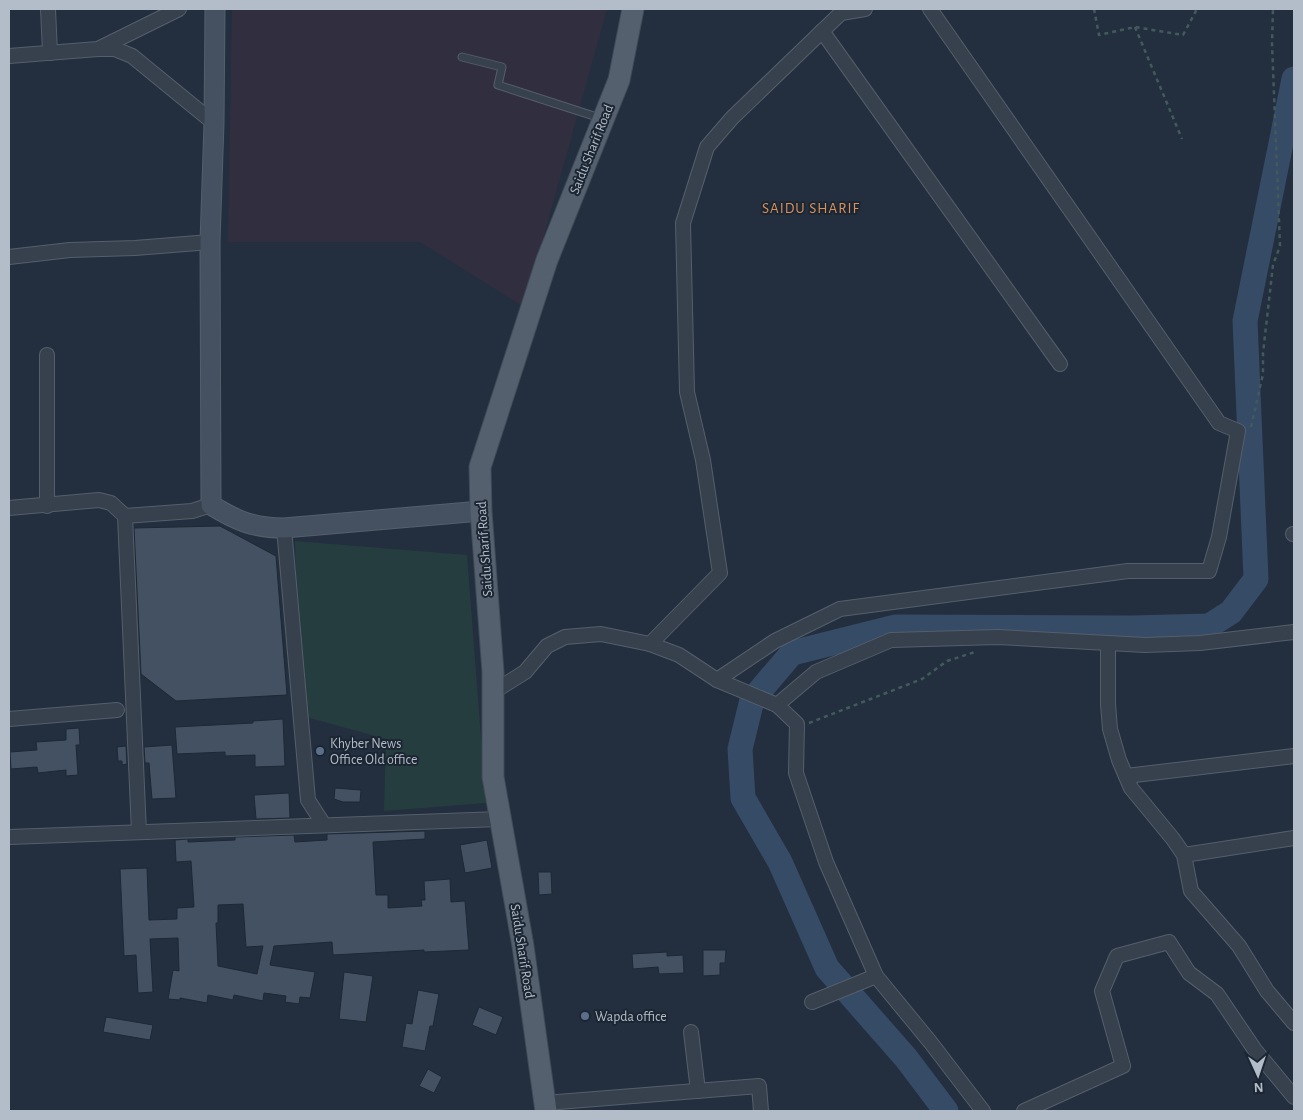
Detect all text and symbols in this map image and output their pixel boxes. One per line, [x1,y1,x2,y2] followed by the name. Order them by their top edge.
[568,103,616,196] street label: Saidu Sharif Road
[762,201,860,216] district label: SAIDU SHARIF
[475,501,495,597] street label: Saidu Sharif Road
[330,737,417,767] place label: Khyber News Office Old office
[314,745,326,757] marker: Khyber News Office Old office
[508,903,536,999] street label: Saidu Sharif Road
[579,1010,591,1022] marker: Wapda office
[595,1010,667,1024] place label: Wapda office
[1233,1050,1283,1100] north arrow
[1253,1080,1264,1094] text: N

